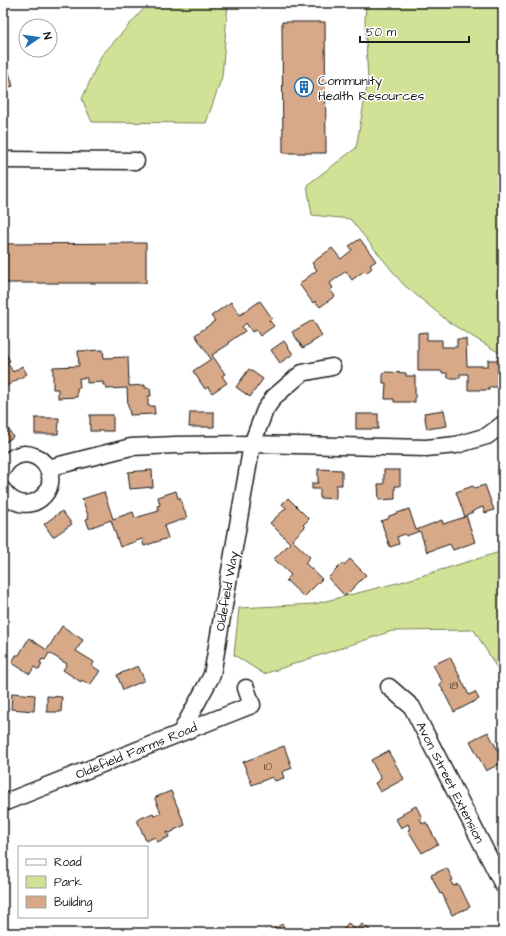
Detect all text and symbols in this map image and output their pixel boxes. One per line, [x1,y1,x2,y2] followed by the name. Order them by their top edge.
[18,18,58,58] north arrow
[360,18,469,44] scale bar
[366,24,397,41] text: 50 m
[39,31,55,41] text: N
[318,72,425,105] place label: Community Health Resources
[293,76,315,98] building icon: Community Health Resources
[211,550,244,633] street label: Oldefield Way
[450,678,458,693] house number: 18
[73,718,200,784] street label: Oldefield Farms Road
[412,719,489,847] street label: Avon Street Extension
[264,759,272,774] house number: 10
[18,846,148,918] legend
[54,854,82,871] text: Road
[54,874,82,891] text: Park
[54,894,92,912] text: Building

